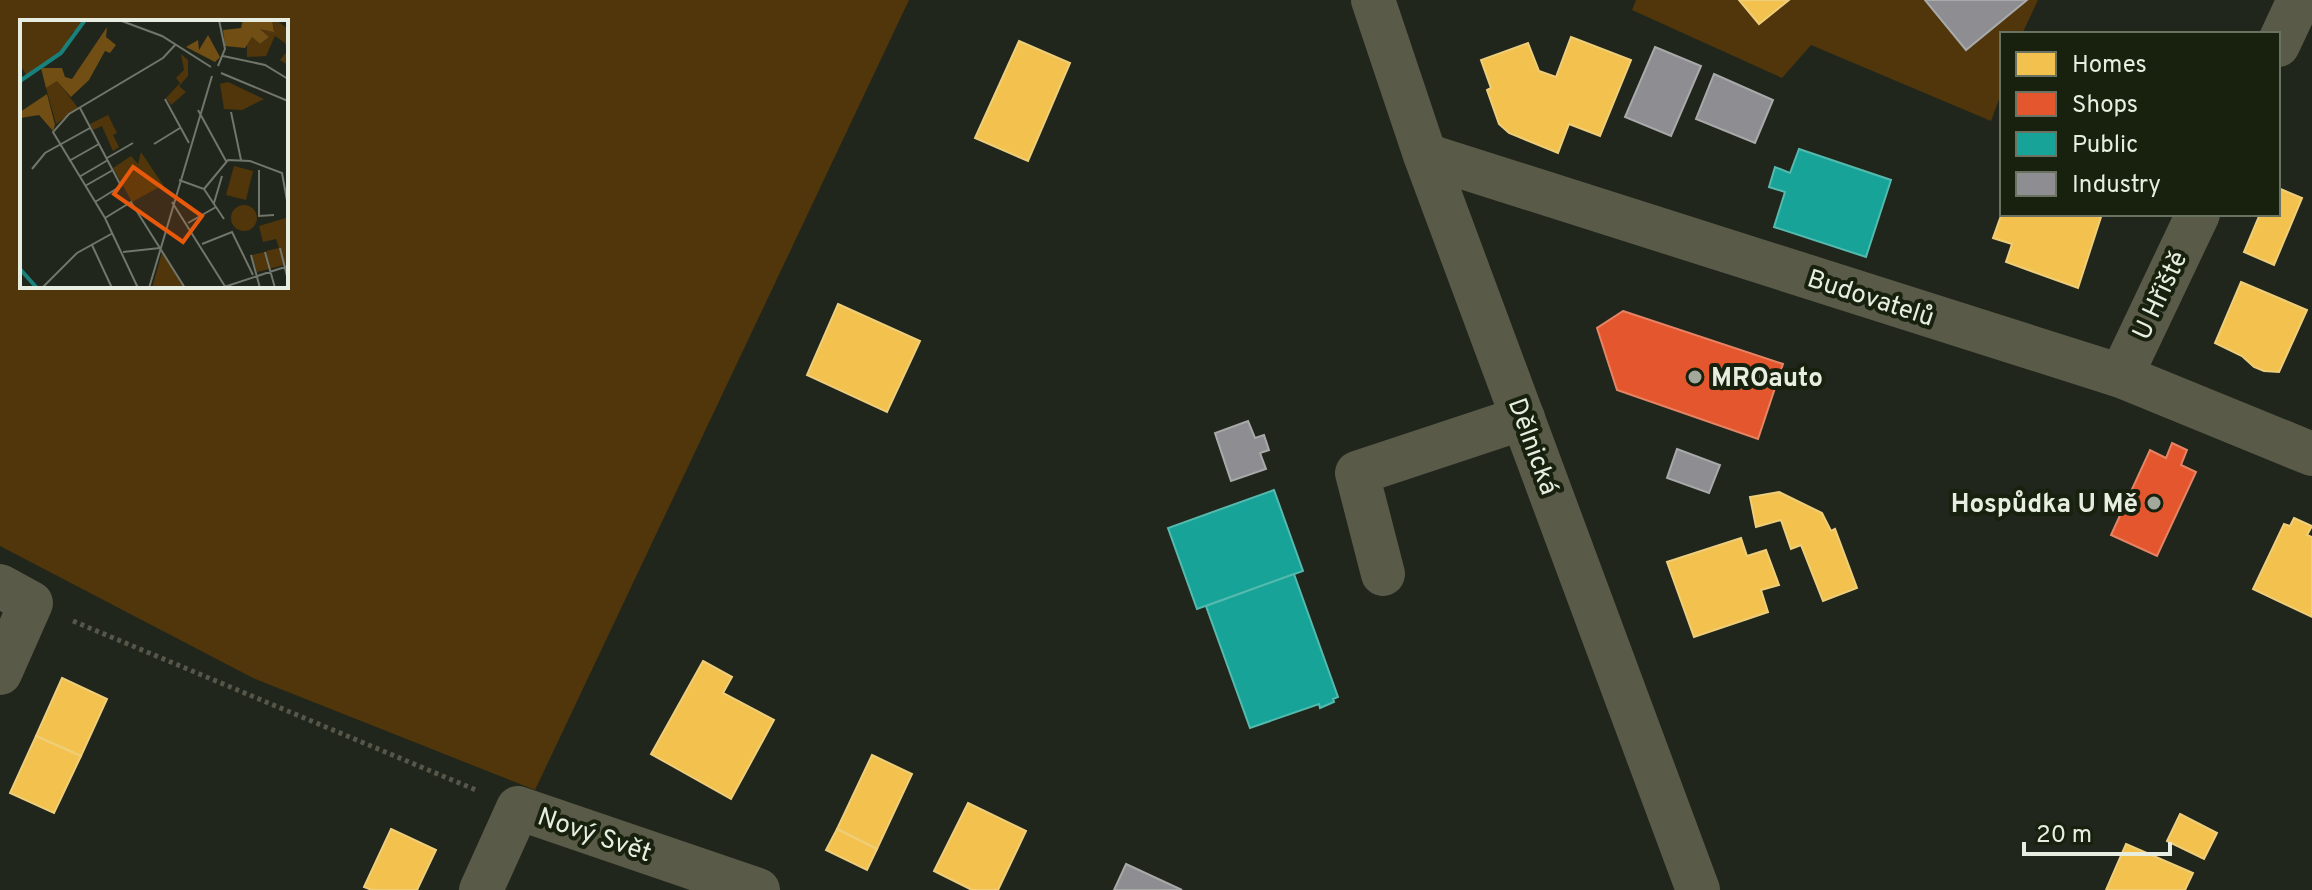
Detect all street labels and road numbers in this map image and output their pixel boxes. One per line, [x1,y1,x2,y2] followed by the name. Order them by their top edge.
[2126,246,2196,346] street label: U Hřiště
[1803,263,1938,335] street label: Budovatelů
[1499,394,1564,500] street label: Dělnická
[533,801,656,871] street label: Nový Svět

